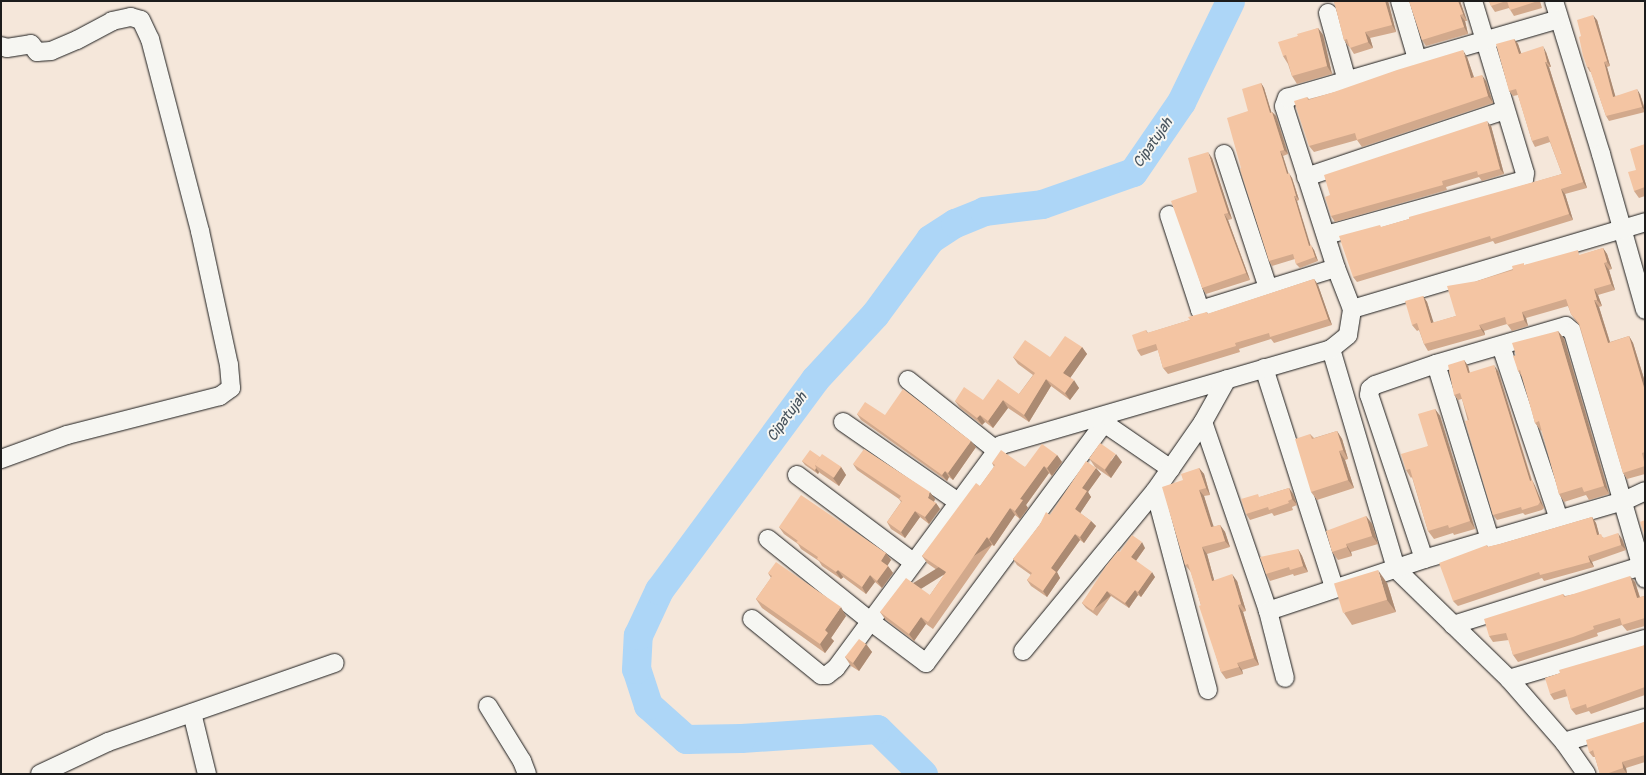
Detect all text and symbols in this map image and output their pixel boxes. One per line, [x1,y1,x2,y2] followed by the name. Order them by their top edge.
[1129,115,1177,171] water label: Cipatujah
[763,389,811,445] water label: Cipatujah

